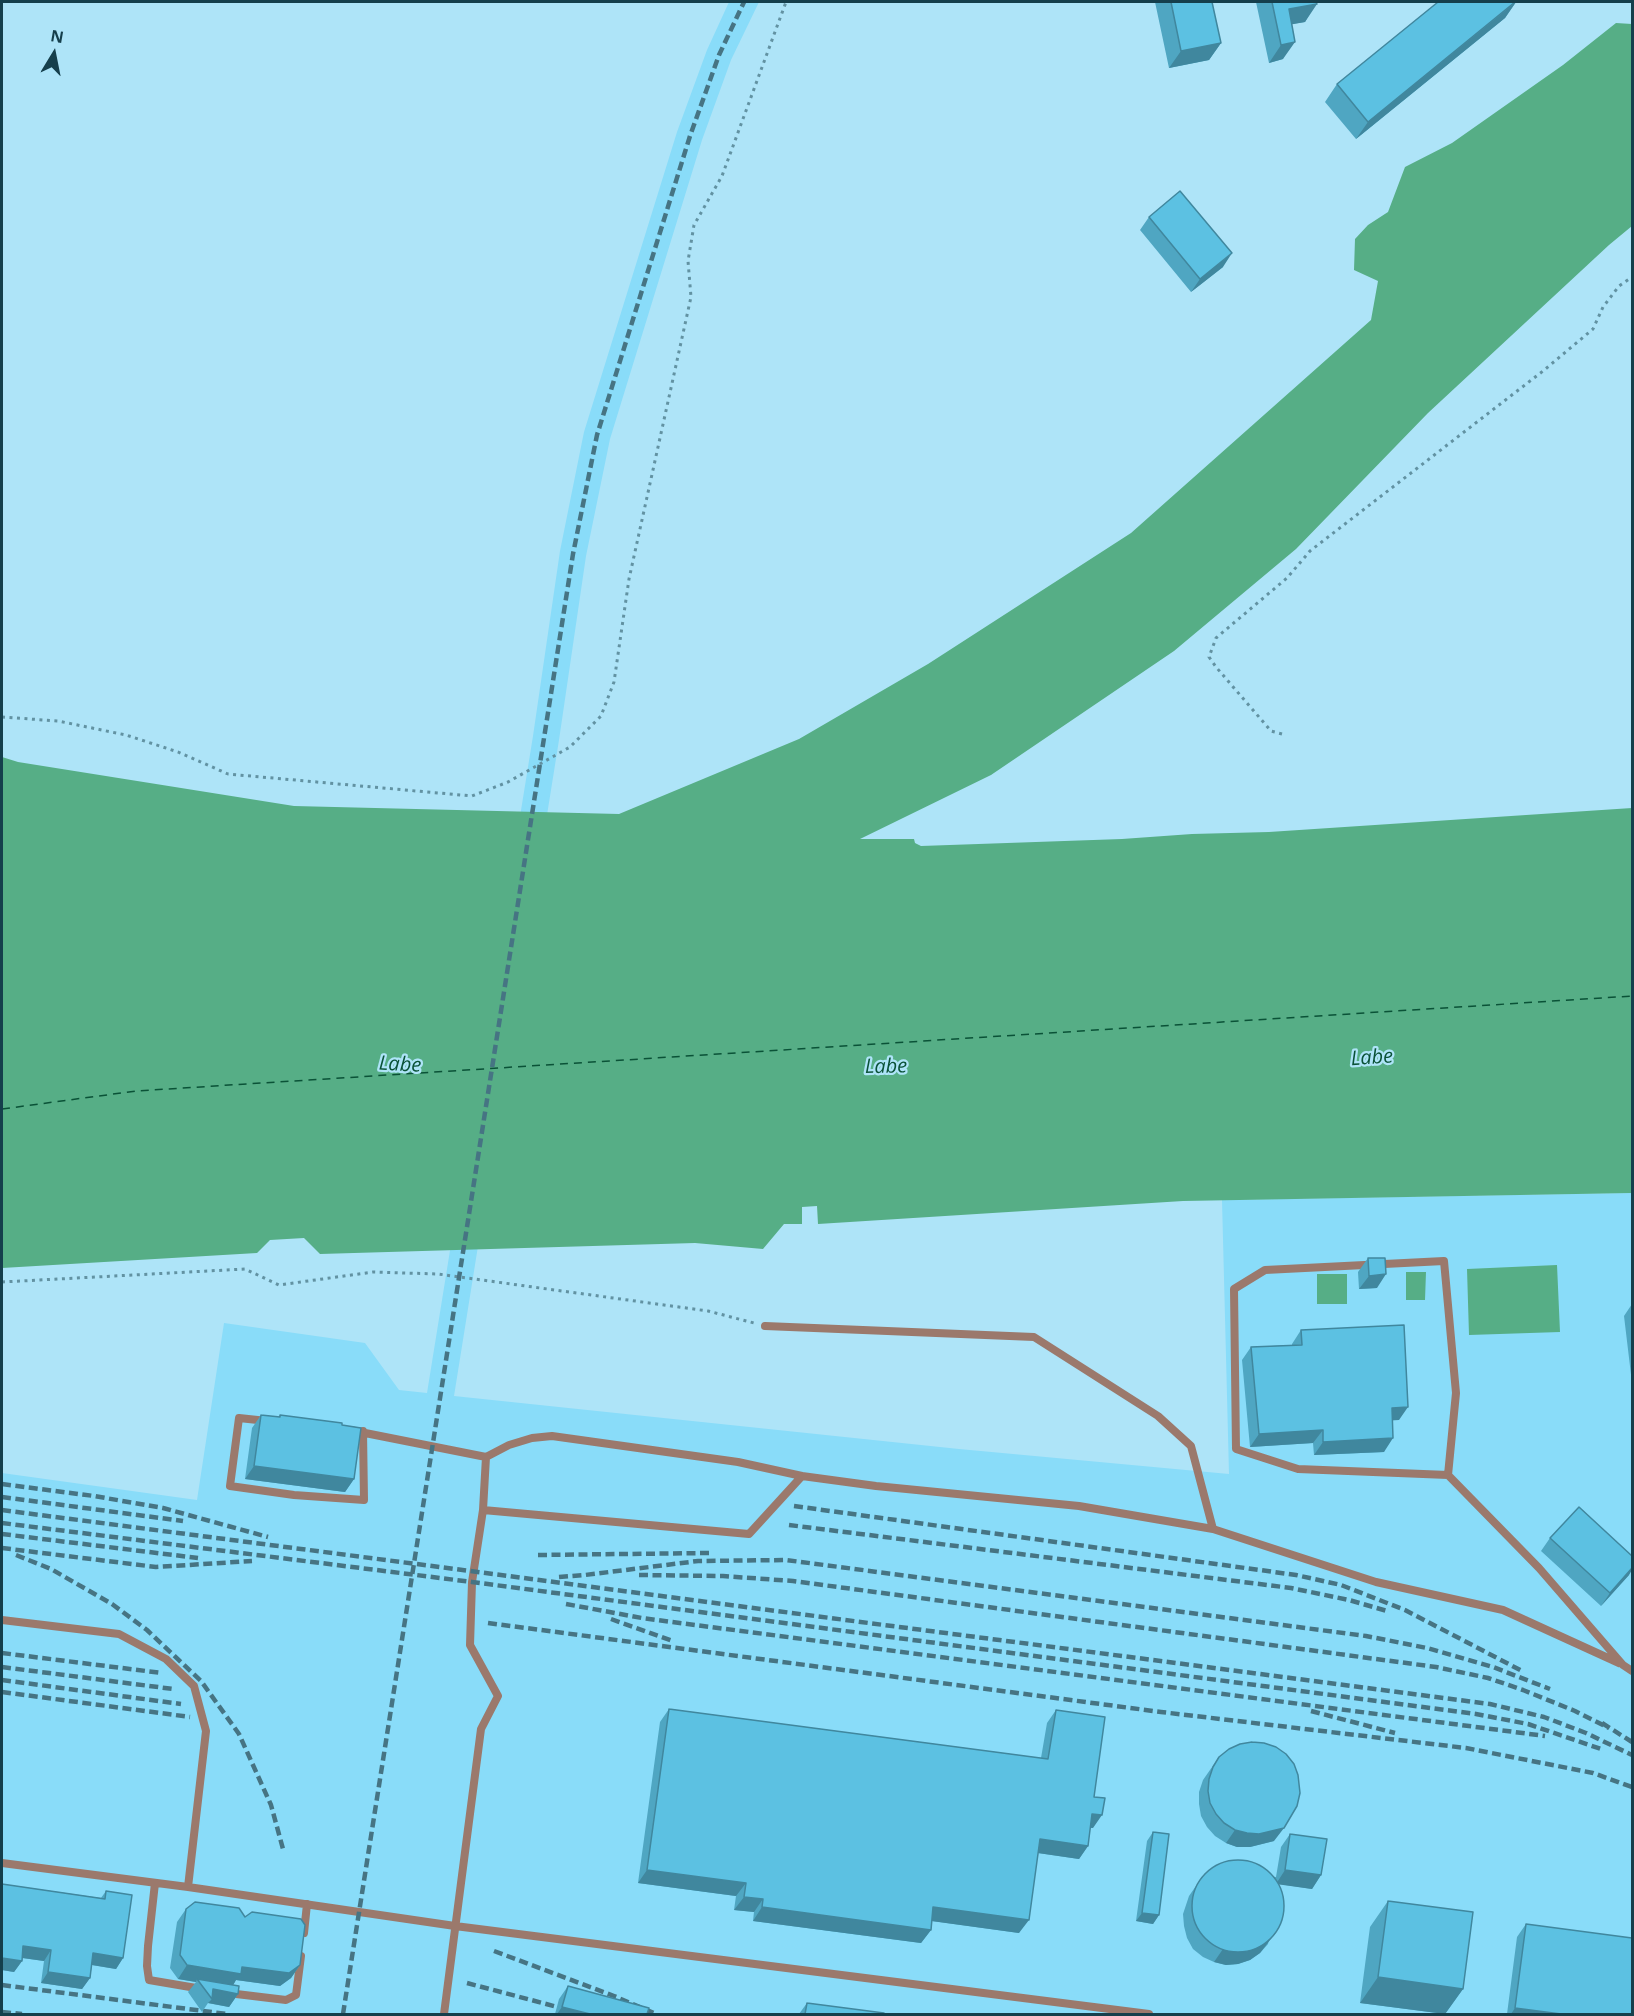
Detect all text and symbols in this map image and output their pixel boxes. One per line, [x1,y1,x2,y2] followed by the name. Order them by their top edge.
[24,24,84,84] north arrow
[49,24,65,48] text: N
[1350,1045,1394,1071] water label: Labe
[378,1052,422,1078] water label: Labe
[865,1055,907,1079] water label: Labe

